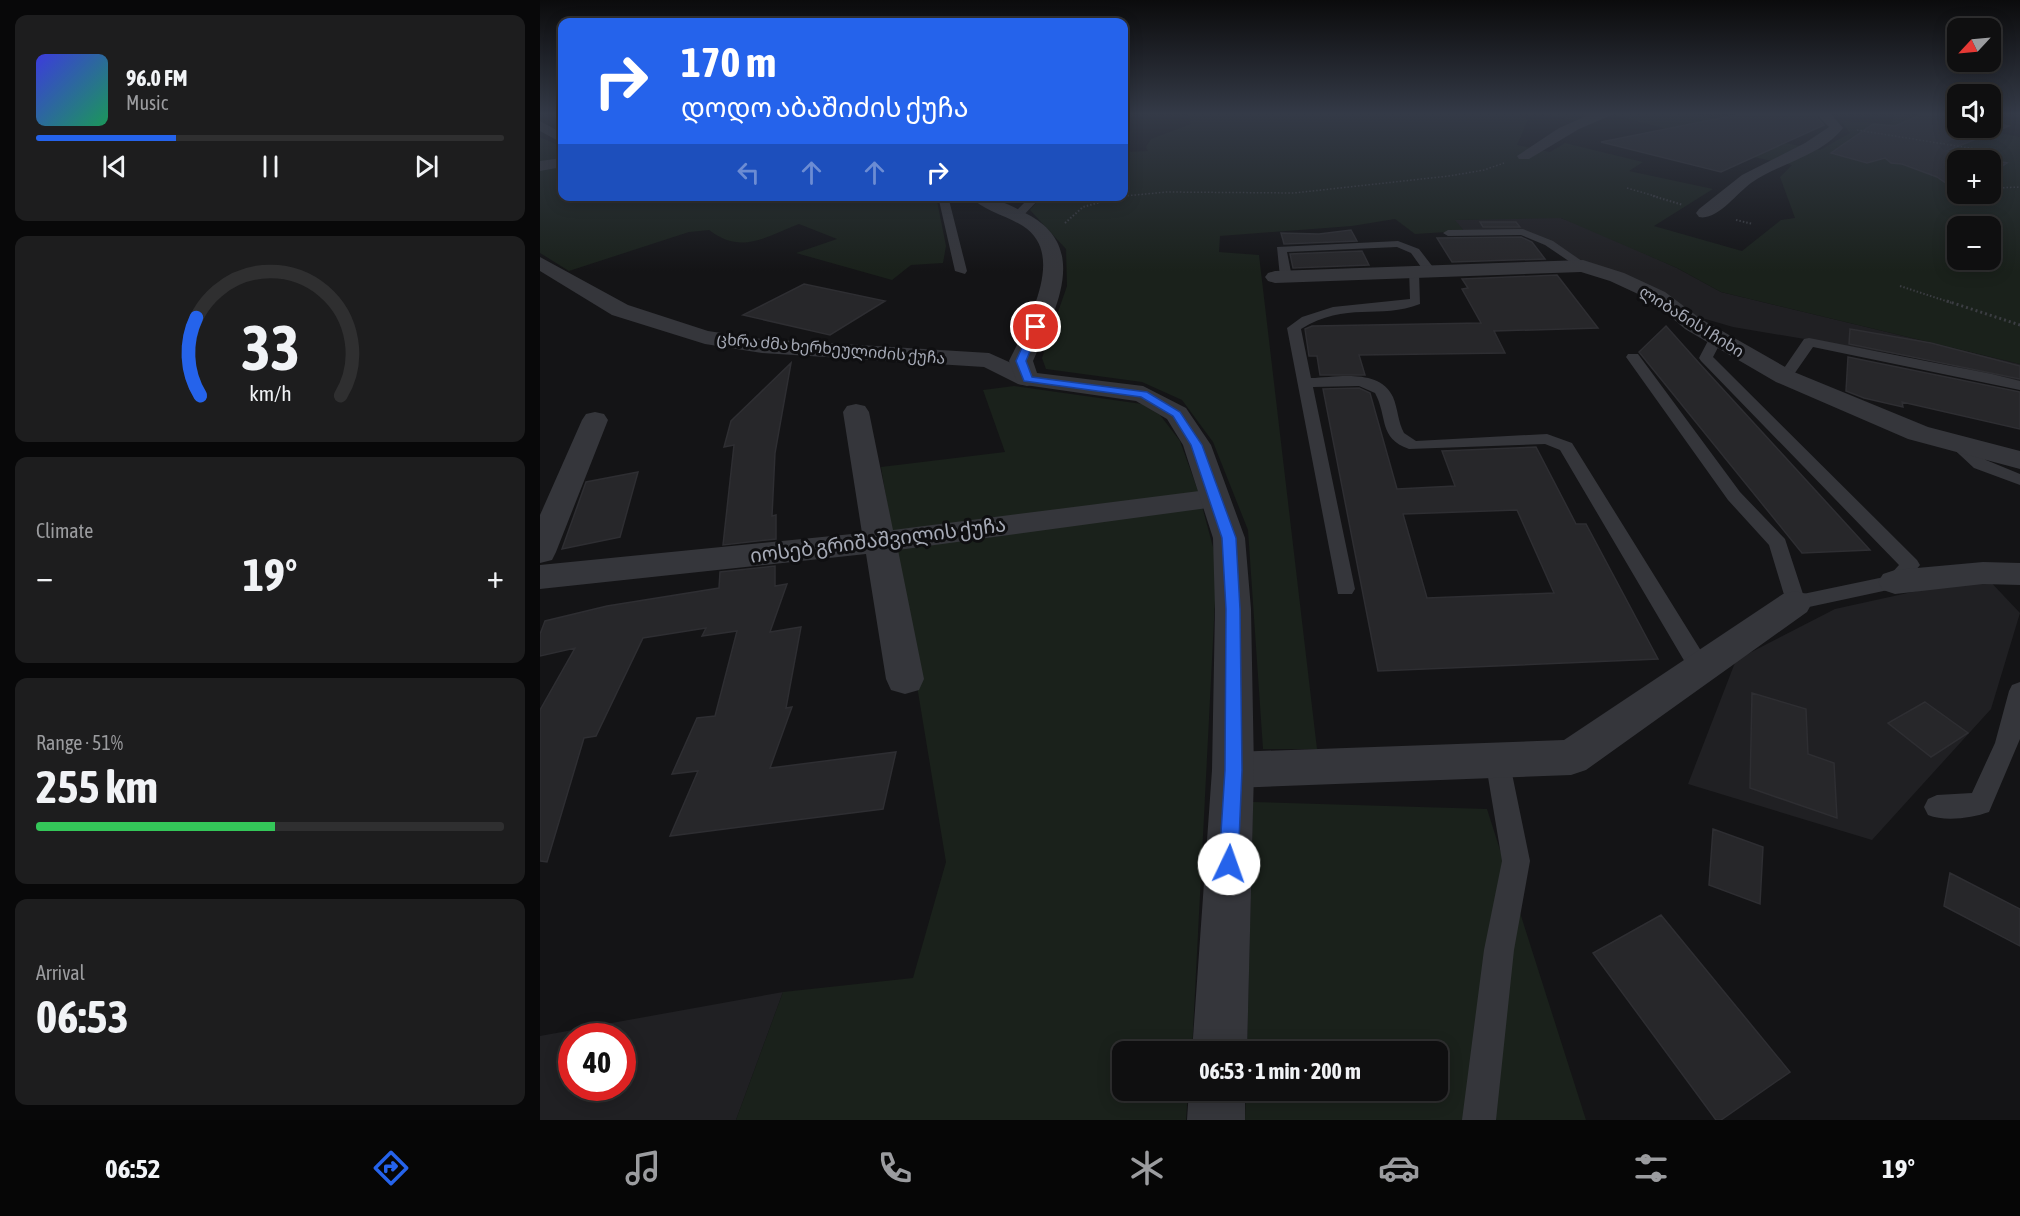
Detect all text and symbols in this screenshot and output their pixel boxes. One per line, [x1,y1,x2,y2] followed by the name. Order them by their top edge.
[1947,18,2001,72] north arrow
[1947,18,2001,270] map controls
[681,38,776,86] text: 170 m
[582,42,660,120] icon: right
[126,65,188,91] text: 96.0 FM
[1947,84,2001,138] button: sound
[126,91,168,114] text: Music
[681,92,968,123] text: დოდო აბაშიძის ქუჩა
[98,150,131,183] icon: previous
[254,150,287,183] icon: pause
[410,150,443,183] icon: next
[1947,150,2001,204] button: +
[732,156,765,189] icon: left
[795,156,828,189] icon: ahead
[858,156,891,189] icon: ahead
[921,156,954,189] icon: right
[1947,216,2001,270] button: −
[1635,282,1748,362] street label: ლიბანის I ჩიხი
[1010,301,1061,352] pin
[1019,310,1052,343] icon: arrive
[241,312,299,383] text: 33
[716,329,946,369] street label: ცხრა ძმა ხერხეულიძის ქუჩა
[249,381,291,406] text: km/h
[749,512,1007,569] street label: იოსებ გრიშაშვილის ქუჩა
[36,519,93,542] text: Climate
[243,549,297,601] text: 19°
[36,557,53,595] text: −
[487,557,504,595] text: +
[36,731,123,754] text: Range · 51%
[36,761,158,813] text: 255 km
[1197,832,1261,896] position arrow
[36,961,85,984] text: Arrival
[36,991,129,1043] text: 06:53
[558,1023,636,1101] speed limit sign: 40
[1199,1058,1361,1084] text: 06:53 · 1 min · 200 m
[370,1147,412,1189] icon: directions
[622,1147,664,1189] icon: music
[874,1147,916,1189] icon: phone
[1126,1147,1168,1189] icon: climate
[1378,1147,1420,1189] icon: car
[1630,1147,1672,1189] icon: filters
[105,1153,161,1184] text: 06:52
[1882,1153,1915,1184] text: 19°

